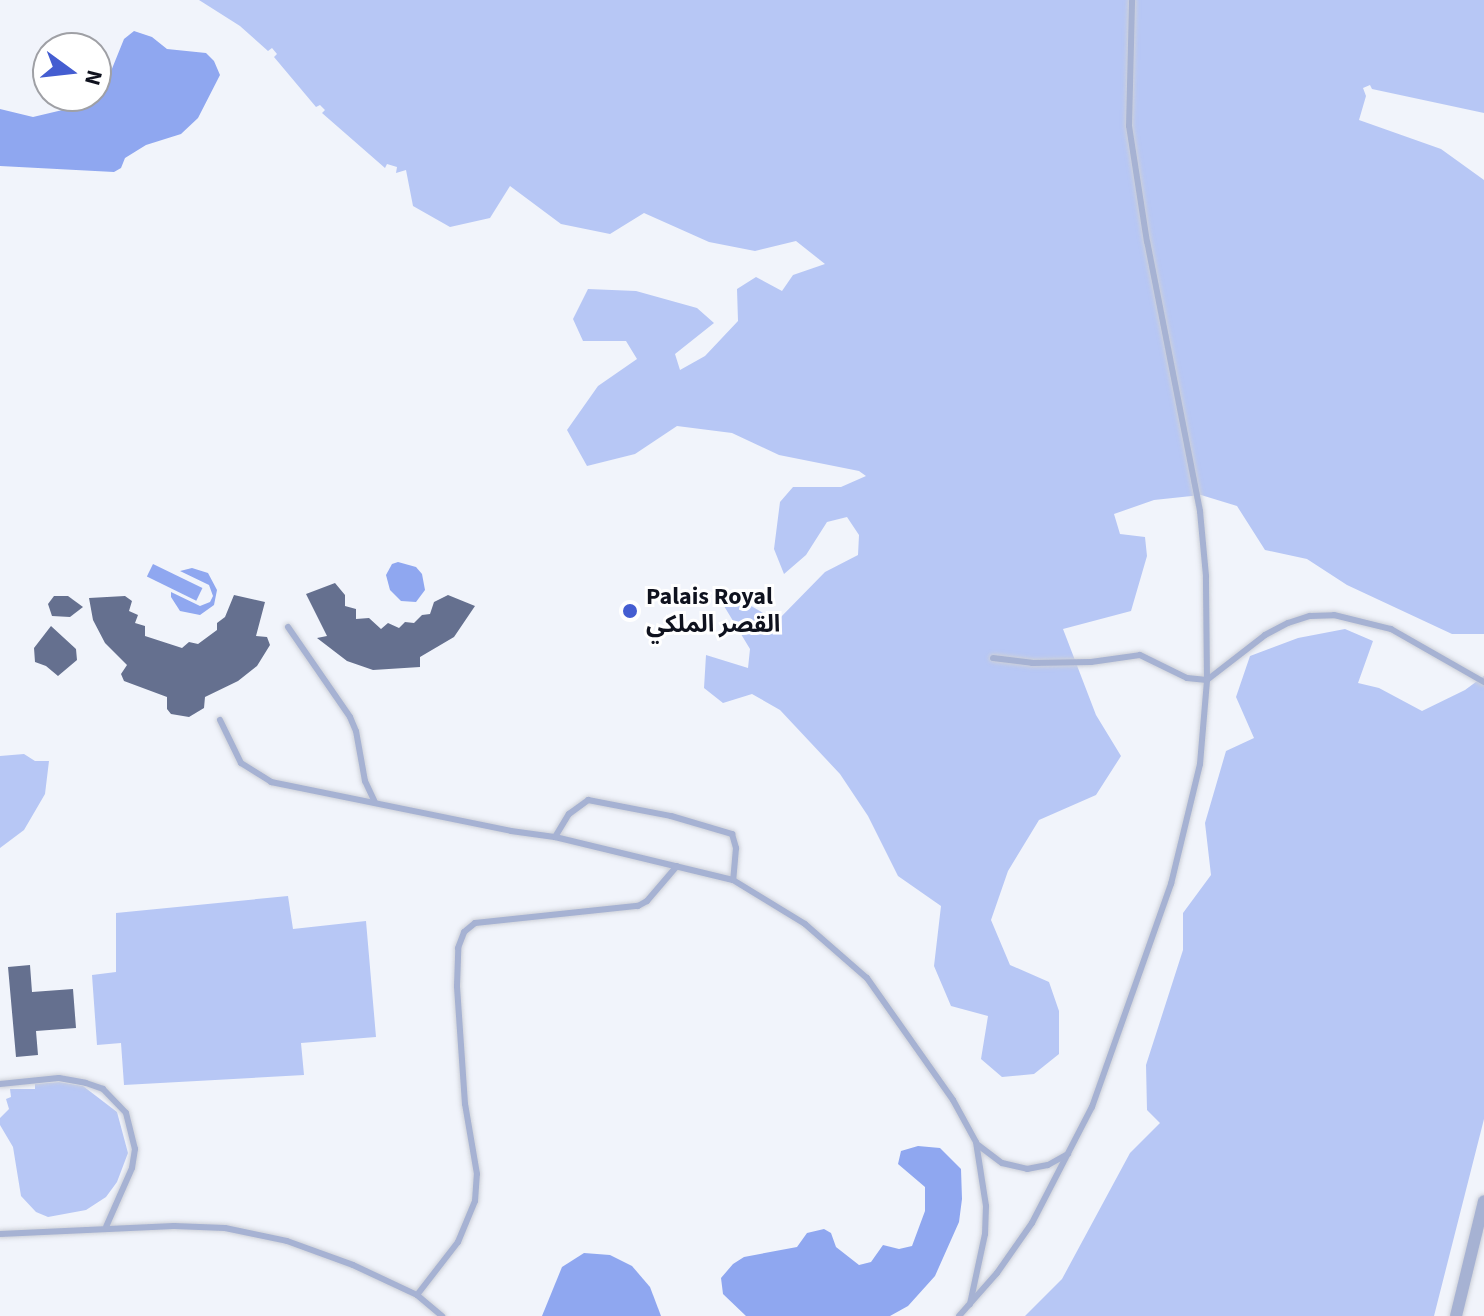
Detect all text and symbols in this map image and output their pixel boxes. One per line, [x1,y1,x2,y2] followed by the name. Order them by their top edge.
[32,32,112,112] north arrow
[76,66,111,89] text: N
[646,583,780,639] place label: Palais Royal القصر الملكي
[621,602,639,620] marker: Palais Royal القصر الملكي

